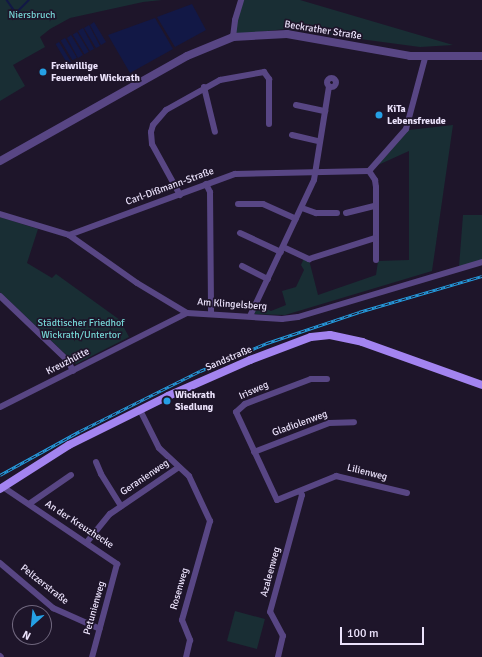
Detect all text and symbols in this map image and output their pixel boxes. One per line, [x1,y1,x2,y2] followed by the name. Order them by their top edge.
[8,10,56,22] park label: Niersbruch
[283,19,363,43] street label: Beckrather Straße
[51,60,140,84] place label: Freiwillige Feuerwehr Wickrath
[38,67,48,77] marker: Freiwillige Feuerwehr Wickrath
[387,103,446,126] place label: KiTa Lebensfreude
[374,110,384,120] marker: KiTa Lebensfreude
[124,165,216,209] street label: Carl-Dißmann-Straße
[197,297,267,313] street label: Am Klingelsberg
[38,317,124,340] park label: Städtischer Friedhof Wickrath/Untertor
[204,344,254,374] street label: Sandstraße
[44,346,92,378] street label: Kreuzhütte
[237,379,271,403] street label: Irisweg
[175,389,215,412] place label: Wickrath Siedlung
[162,396,172,406] marker: Wickrath Siedlung
[271,408,329,440] street label: Gladiolenweg
[118,457,172,499] street label: Geranienweg
[346,462,388,484] street label: Lilienweg
[42,498,116,552] street label: An der Kreuzhecke
[259,546,283,598] street label: Azaleenweg
[18,563,70,607] street label: Peltzerstraße
[168,567,192,611] street label: Rosenweg
[82,580,108,636] street label: Petunienweg
[12,605,52,645] north arrow
[342,619,426,645] scale bar
[347,626,379,641] text: 100 m
[20,628,33,643] text: N

